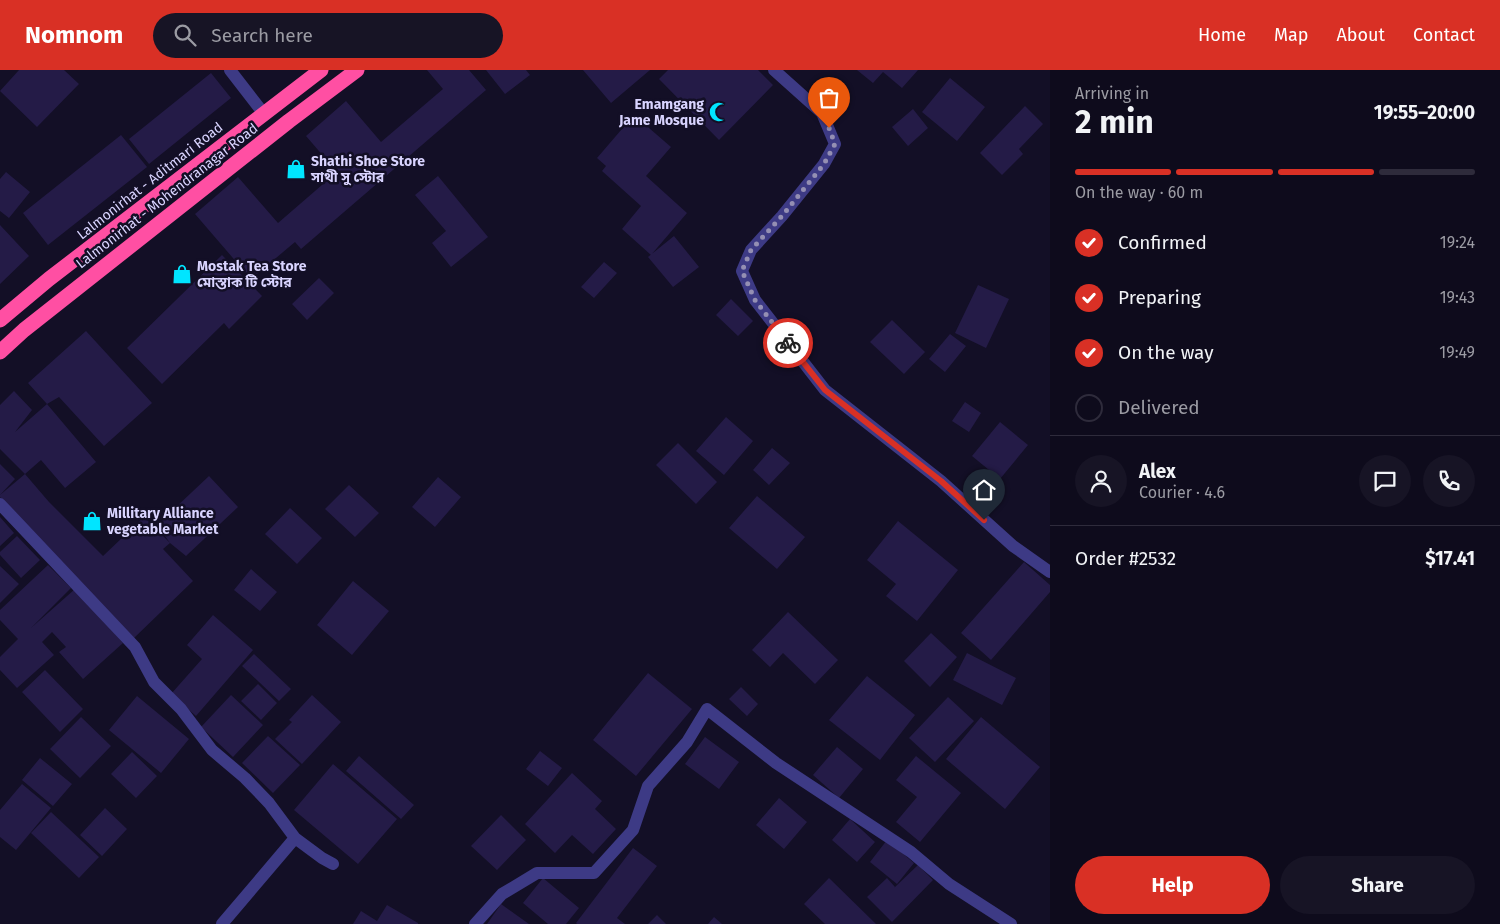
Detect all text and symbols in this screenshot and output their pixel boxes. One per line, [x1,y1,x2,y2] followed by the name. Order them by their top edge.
[153,13,503,58] search box
[25,21,123,49] text: Nomnom
[171,21,199,49] icon: search
[211,24,313,47] text: Search here
[1198,24,1246,46] text: Home
[1274,24,1308,46] text: Map
[1336,24,1385,46] text: About
[1413,24,1475,46] text: Contact
[808,77,850,128] pin
[815,84,843,112] icon: bag
[1075,84,1149,103] text: Arriving in
[618,96,704,129] place label: Emamgang Jame Mosque
[708,101,730,123] mosque icon: Emamgang Jame Mosque
[1374,101,1475,124] text: 19:55–20:00
[1075,103,1154,141] text: 2 min
[74,119,226,243] street label: Lalmonirhat - Aditmari Road
[73,120,261,272] street label: Lalmonirhat - Mohendranagar Road
[310,153,425,186] place label: Shathi Shoe Store সাথী সু স্টোর
[285,158,307,180] shop icon: Shathi Shoe Store সাথী সু স্টোর
[1075,183,1203,202] text: On the way · 60 m
[1075,229,1103,257] icon: check
[1118,231,1207,254] text: Confirmed
[1440,233,1475,252] text: 19:24
[197,258,307,291] place label: Mostak Tea Store মোস্তাক টি স্টোর
[171,263,193,285] shop icon: Mostak Tea Store মোস্তাক টি স্টোর
[1075,284,1103,312] icon: check
[1118,286,1201,309] text: Preparing
[1440,288,1475,307] text: 19:43
[763,318,813,368] courier
[774,329,802,357] icon: bike
[1075,339,1103,367] icon: check
[1118,341,1214,364] text: On the way
[1439,343,1475,362] text: 19:49
[1118,396,1200,419] text: Delivered
[1075,455,1127,507] button: person
[1359,455,1411,507] button: chat
[1423,455,1475,507] button: phone
[1139,460,1176,483] text: Alex
[963,469,1005,520] pin
[970,476,998,504] icon: home
[1139,483,1225,502] text: Courier · 4.6
[106,505,219,538] place label: Millitary Alliance vegetable Market
[81,510,103,532] shop icon: Millitary Alliance vegetable Market
[1075,547,1176,570] text: Order #2532
[1425,547,1475,570] text: $17.41
[1075,856,1270,914] button: Help
[1280,856,1475,914] button: Share

